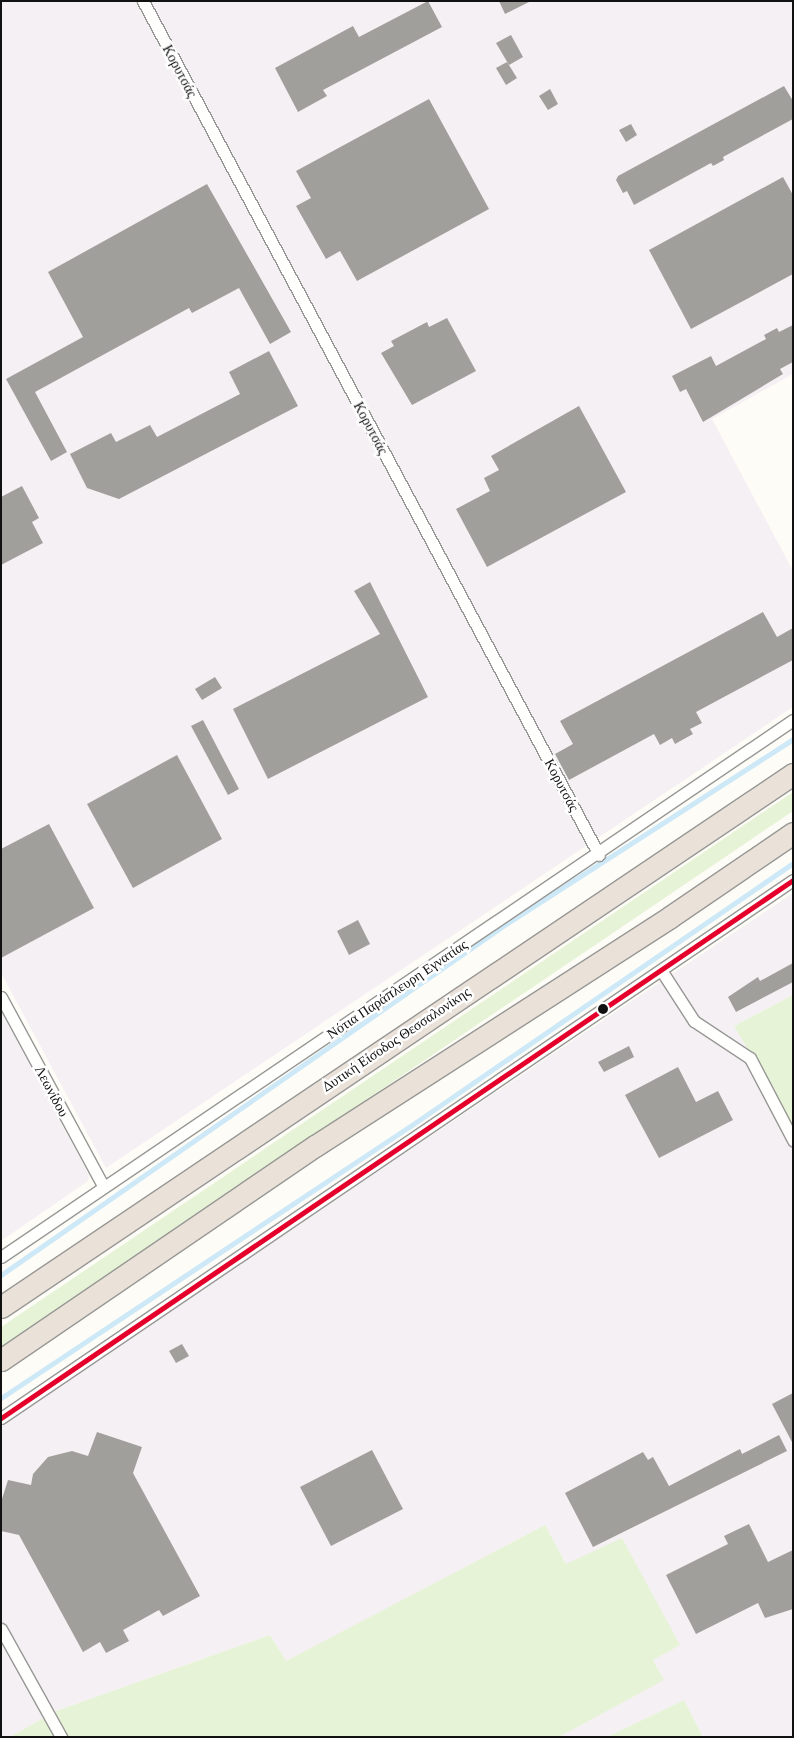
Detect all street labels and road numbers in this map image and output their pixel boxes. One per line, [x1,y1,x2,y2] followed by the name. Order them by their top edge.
[159,42,201,100] street label: Κορυτσάς
[350,399,392,457] street label: Κορυτσάς
[541,756,583,814] street label: Κορυτσάς
[324,936,470,1042] street label: Νότια Παράπλευρη Εγνατίας
[319,983,473,1095] street label: Δυτική Είσοδος Θεσσαλονίκης
[31,1062,73,1120] street label: Λεωνίδου

